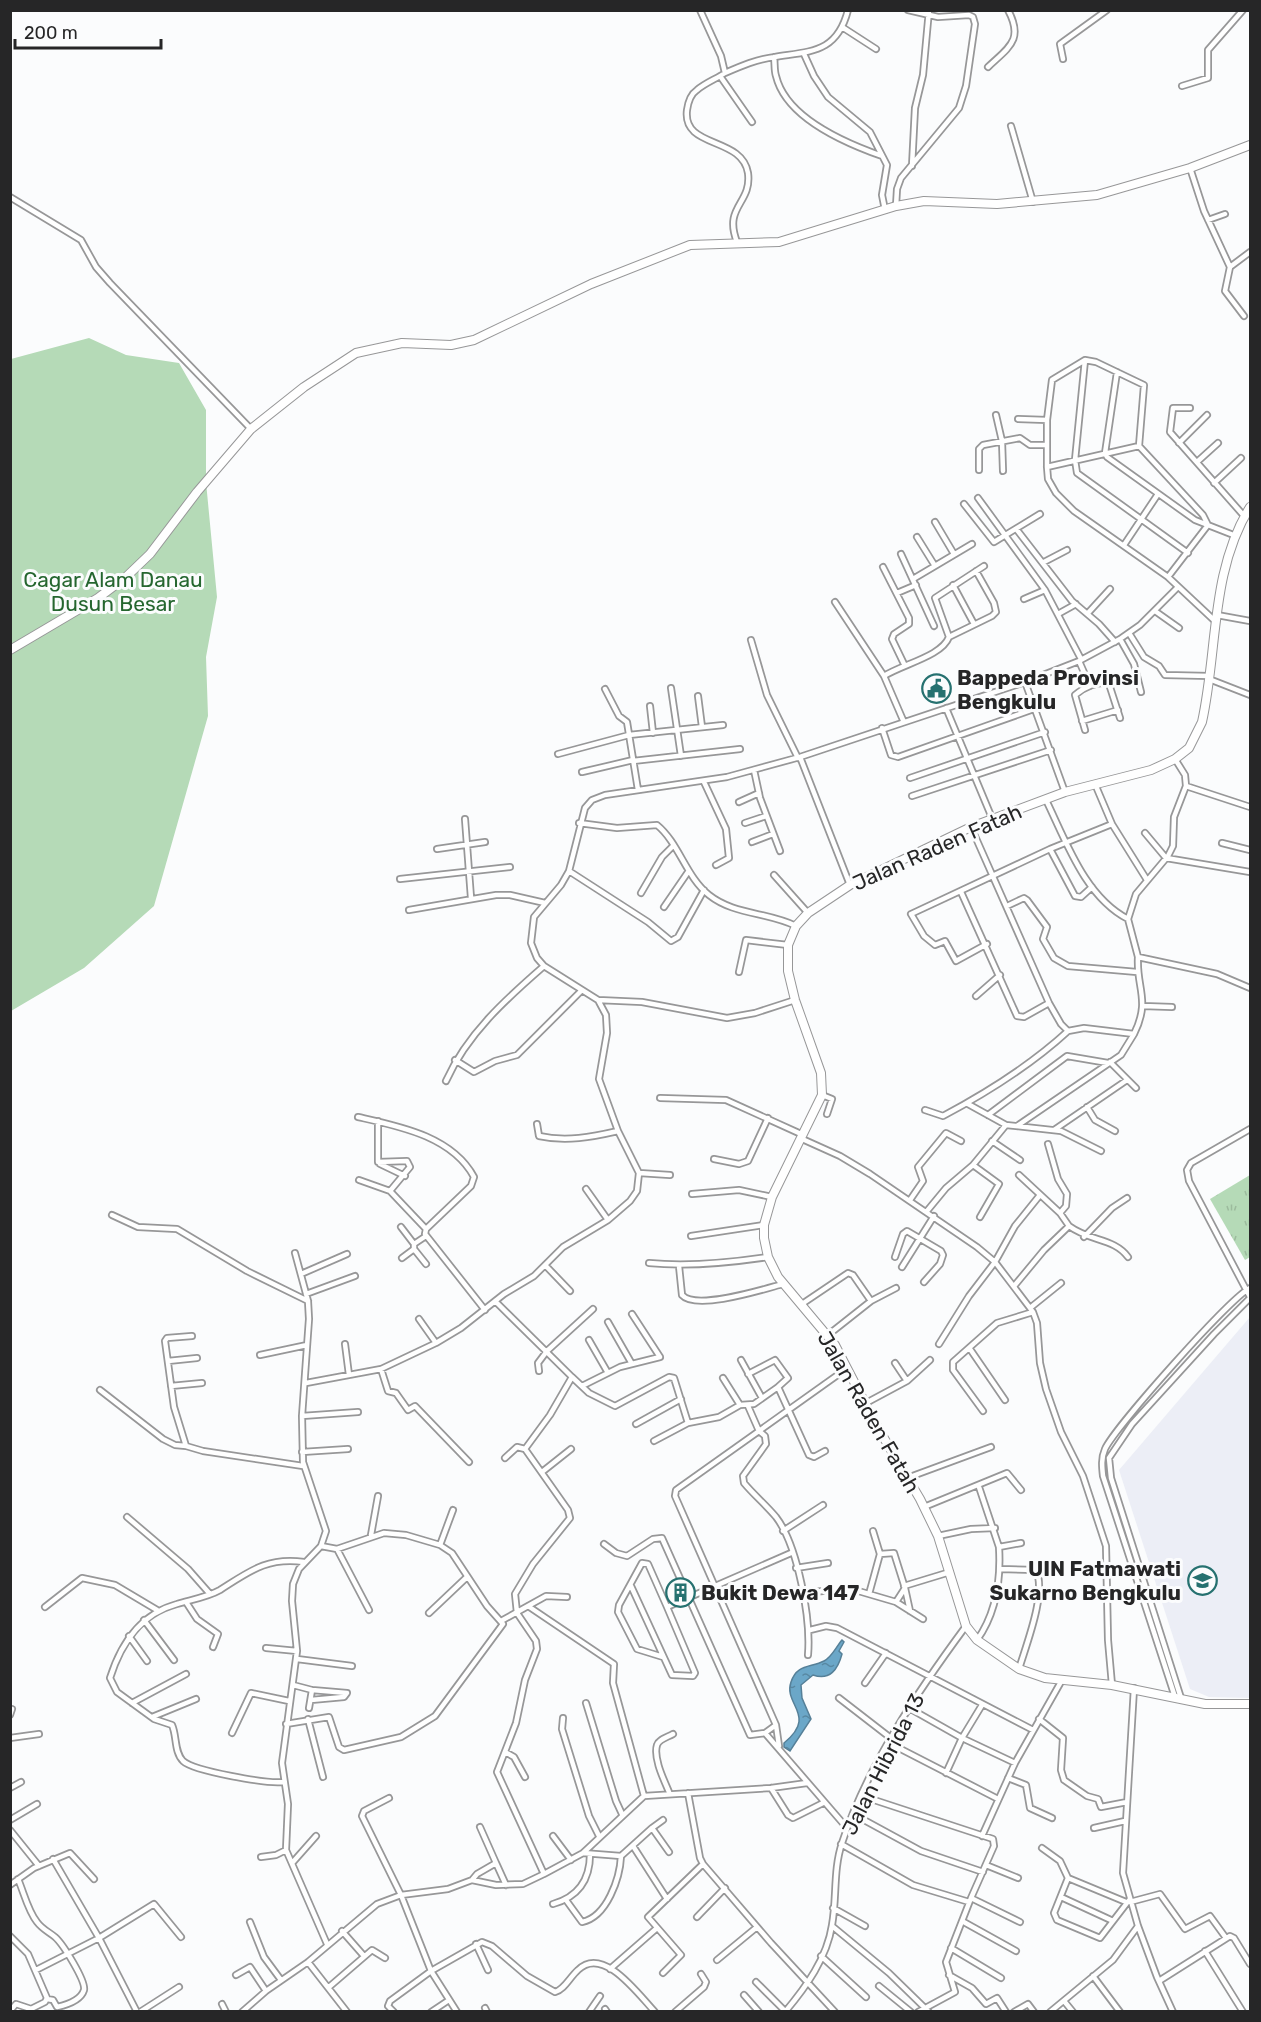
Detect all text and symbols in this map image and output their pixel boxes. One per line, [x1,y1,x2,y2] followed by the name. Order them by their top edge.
[15,12,160,50] scale bar
[24,22,78,44] text: 200 m
[23,567,203,616] park label: Cagar Alam Danau Dusun Besar
[957,665,1139,714] place label: Bappeda Provinsi Bengkulu
[920,673,952,705] public building icon: Bappeda Provinsi Bengkulu
[849,798,1025,896] street label: Jalan Raden Fatah
[813,1327,925,1497] street label: Jalan Raden Fatah
[990,1556,1181,1605] place label: UIN Fatmawati Sukarno Bengkulu
[1186,1564,1218,1596] school or university icon: UIN Fatmawati Sukarno Bengkulu
[664,1576,696,1608] building icon: Bukit Dewa 147
[701,1580,859,1605] place label: Bukit Dewa 147
[836,1689,930,1839] street label: Jalan Hibrida 13

